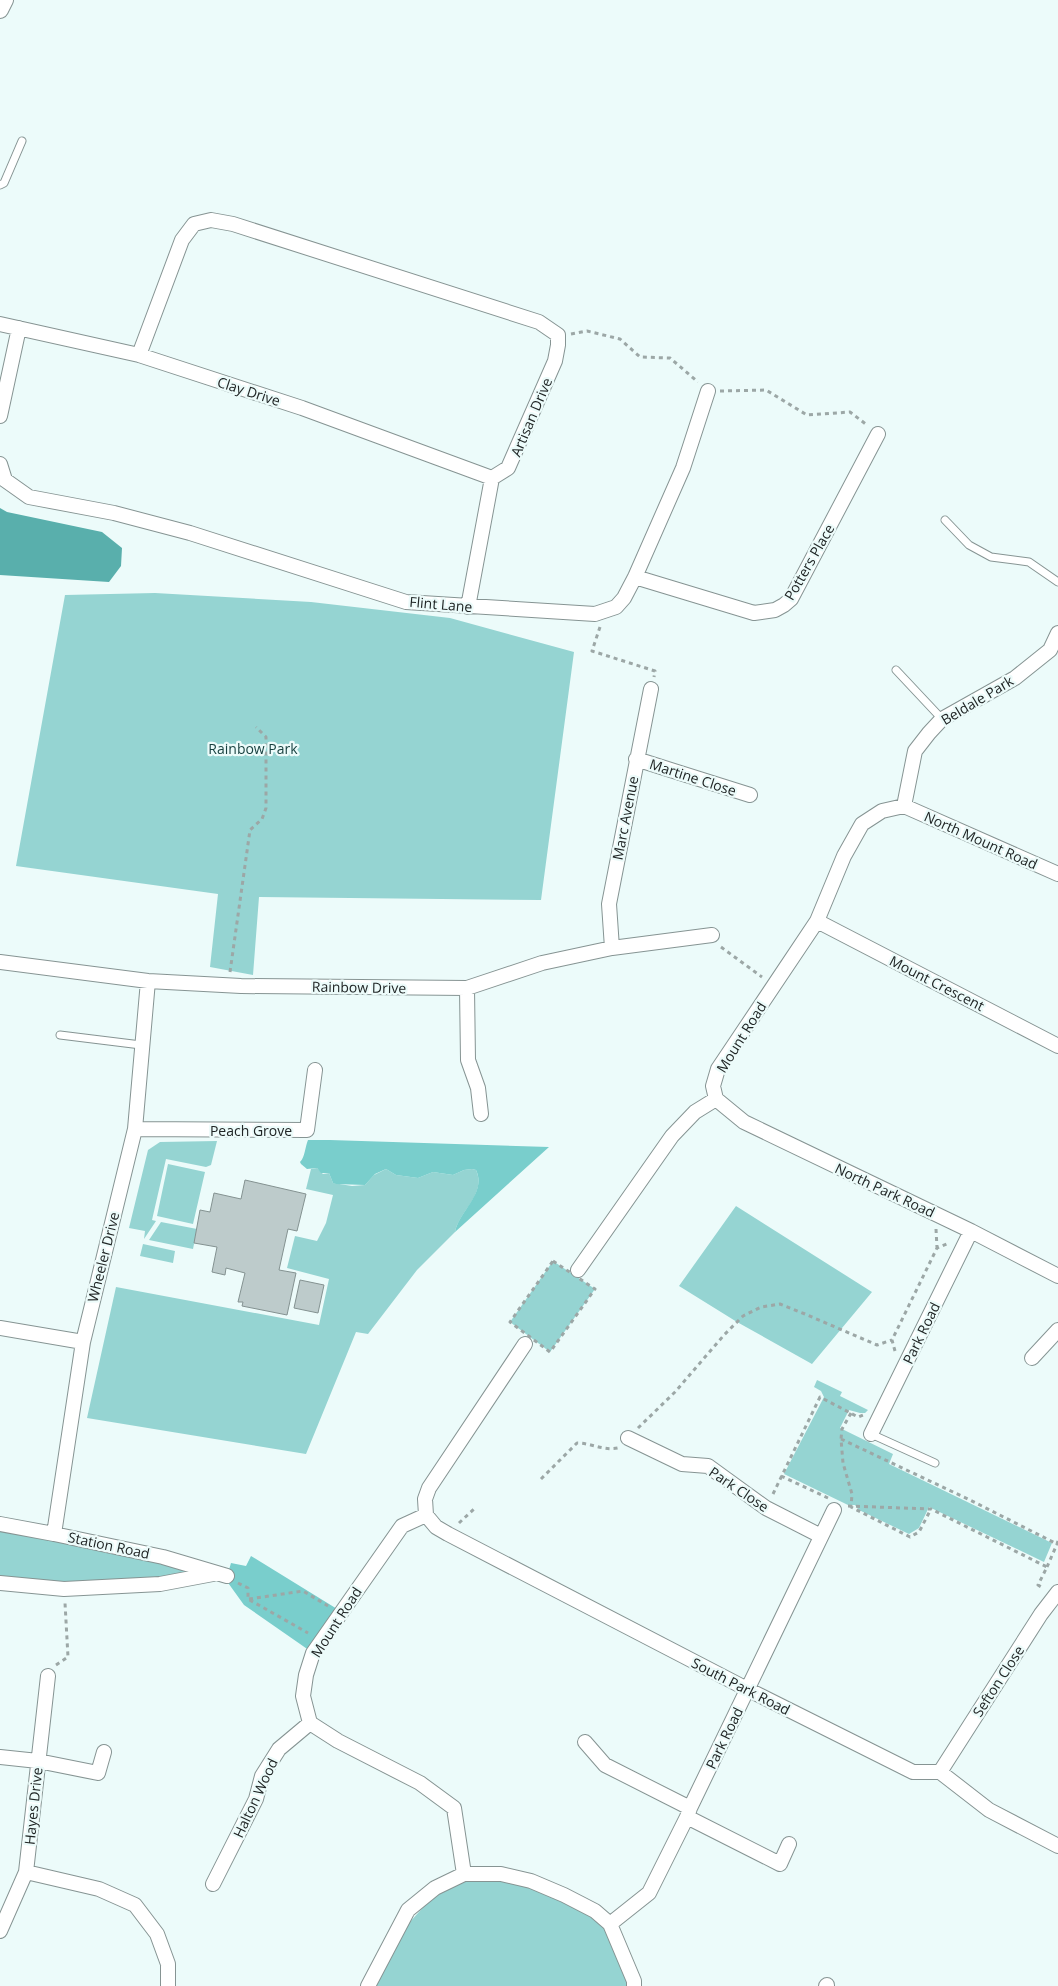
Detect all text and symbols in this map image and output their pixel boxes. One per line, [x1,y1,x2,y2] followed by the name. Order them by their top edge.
[215,372,283,410] street label: Clay Drive
[506,374,556,459] street label: Artisan Drive
[780,520,839,604] street label: Potters Place
[409,592,473,616] street label: Flint Lane
[937,671,1017,729] street label: Beldale Park
[208,739,298,758] park label: Rainbow Park
[647,754,739,800] street label: Martine Close
[608,774,642,862] street label: Marc Avenue
[921,806,1041,874] street label: North Mount Road
[886,951,988,1015] street label: Mount Crescent
[312,977,406,997] street label: Rainbow Drive
[712,998,770,1076] street label: Mount Road
[210,1121,292,1140] street label: Peach Grove
[832,1159,938,1221] street label: North Park Road
[83,1210,123,1304] street label: Wheeler Drive
[898,1299,944,1367] street label: Park Road
[705,1462,773,1516] street label: Park Close
[66,1527,152,1563] street label: Station Road
[306,1583,366,1661] street label: Mount Road
[968,1642,1028,1720] street label: Sefton Close
[688,1653,794,1719] street label: South Park Road
[701,1704,747,1772] street label: Park Road
[228,1755,282,1841] street label: Halton Wood
[19,1766,47,1846] street label: Hayes Drive

